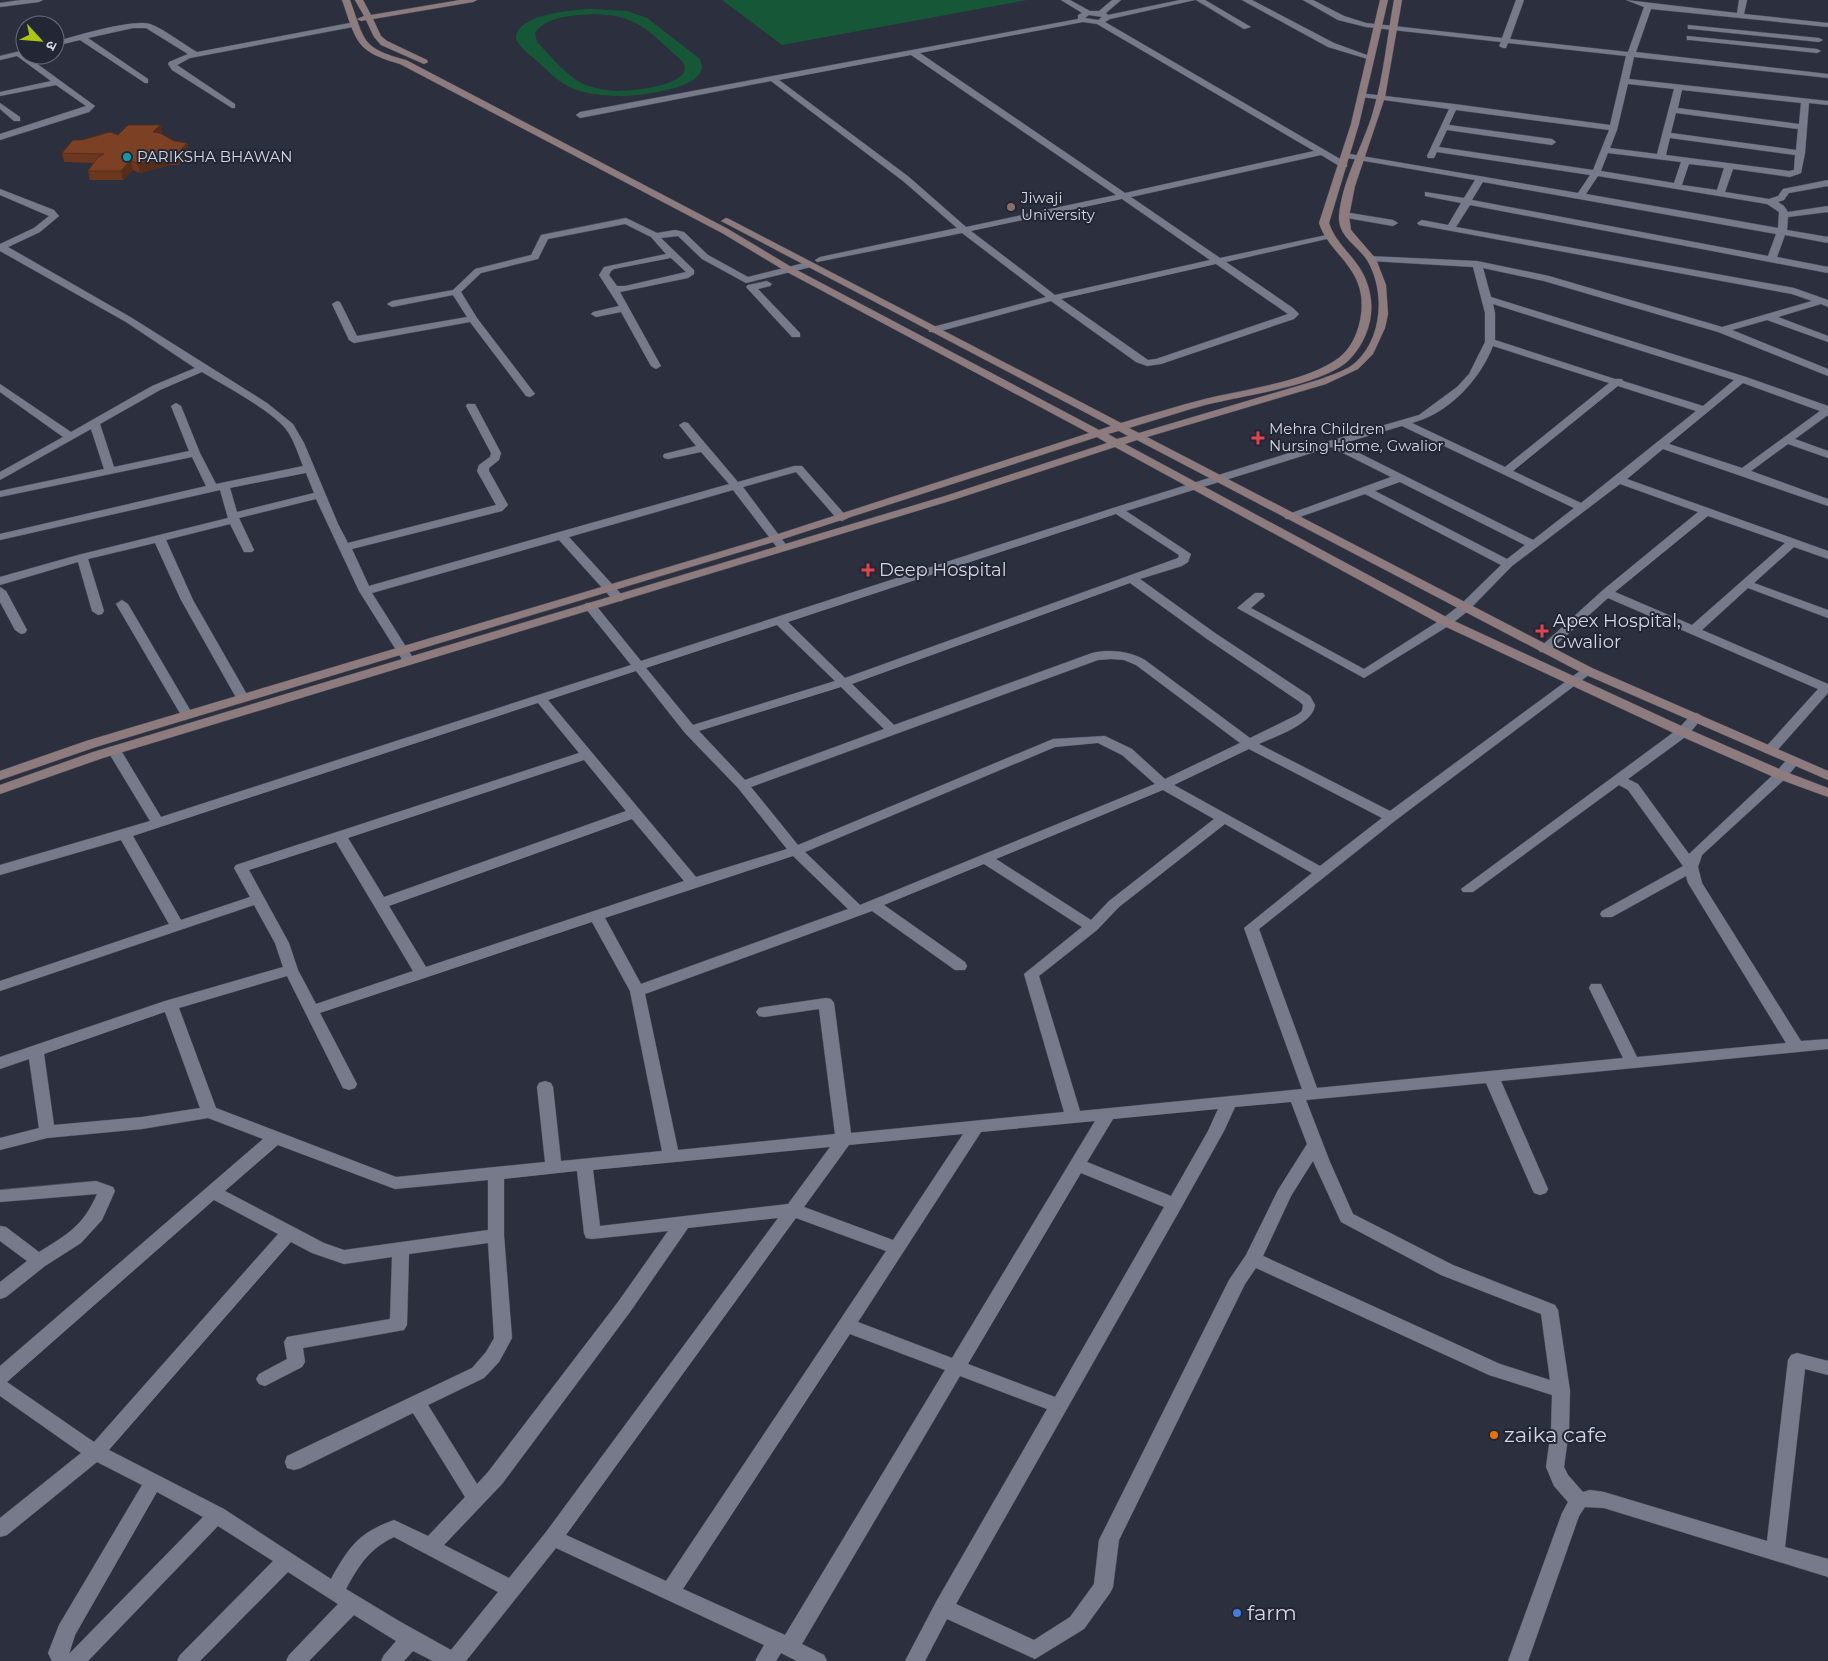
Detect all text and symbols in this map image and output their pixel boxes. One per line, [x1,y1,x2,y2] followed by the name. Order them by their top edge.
[15,15,65,65] north arrow
[41,38,62,54] text: उ
[137,147,293,166] place label: PARIKSHA BHAWAN
[121,151,133,163] marker: PARIKSHA BHAWAN
[1020,188,1096,224] place label: Jiwaji University
[1005,201,1017,213] marker: Jiwaji University
[1269,419,1443,455] place label: Mehra Children Nursing Home, Gwalior
[1251,431,1265,445] marker: Mehra Children Nursing Home, Gwalior
[879,559,1007,581] place label: Deep Hospital
[861,563,875,577] marker: Deep Hospital
[1553,610,1681,653] place label: Apex Hospital, Gwalior
[1535,624,1549,638] marker: Apex Hospital, Gwalior
[1504,1422,1607,1447] place label: zaika cafe
[1488,1429,1500,1441] marker: zaika cafe
[1247,1600,1297,1625] place label: farm
[1231,1607,1243,1619] marker: farm

